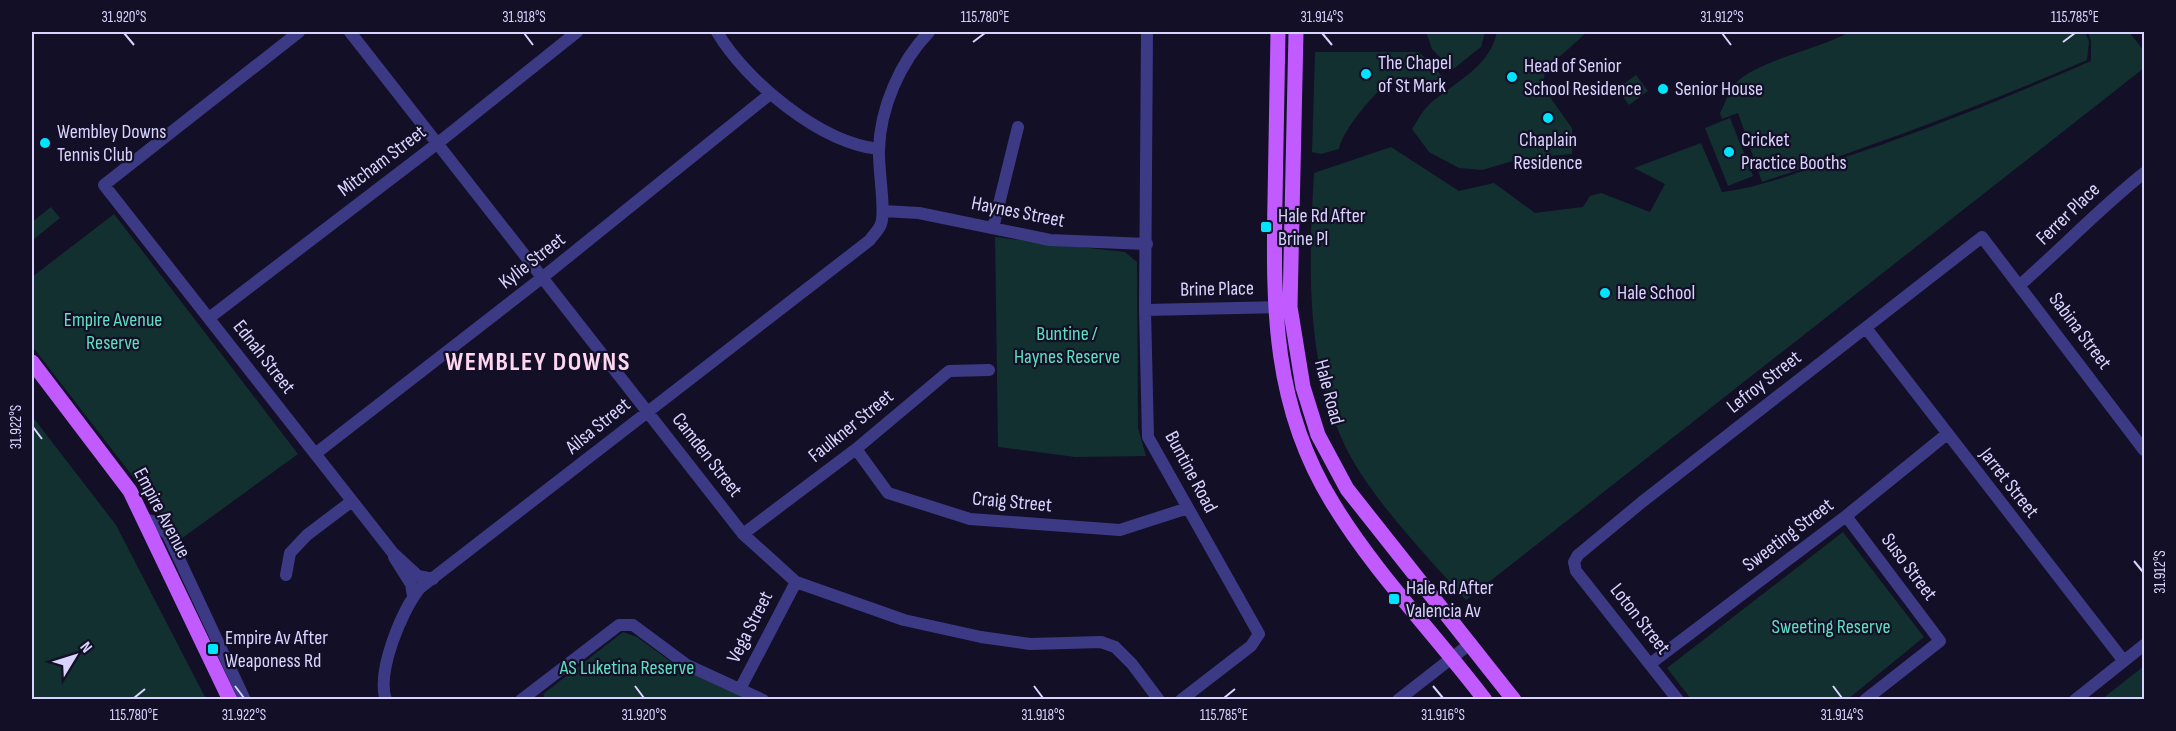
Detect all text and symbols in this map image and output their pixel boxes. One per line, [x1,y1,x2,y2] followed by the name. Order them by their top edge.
[102,8,146,27] text: 31.920°S
[502,8,546,27] text: 31.918°S
[961,8,1009,27] text: 115.780°E
[1301,8,1343,27] text: 31.914°S
[1700,8,1744,27] text: 31.912°S
[2051,8,2099,27] text: 115.785°E
[1378,51,1452,98] place label: The Chapel of St Mark
[1524,54,1641,101] place label: Head of Senior School Residence
[1359,67,1373,81] marker: The Chapel of St Mark
[1505,70,1519,84] marker: Head of Senior School Residence
[1675,77,1763,101] place label: Senior House
[1656,82,1670,96] marker: Senior House
[1541,111,1555,125] marker: Chaplain Residence
[57,120,166,167] place label: Wembley Downs Tennis Club
[333,120,431,202] street label: Mitcham Street
[1514,128,1582,175] place label: Chaplain Residence
[1741,128,1847,175] place label: Cricket Practice Booths
[38,136,52,150] marker: Wembley Downs Tennis Club
[1722,145,1736,159] marker: Cricket Practice Booths
[2031,178,2105,250] street label: Ferrer Place
[969,191,1067,233] street label: Haynes Street
[1278,204,1366,251] place label: Hale Rd After Brine Pl
[1259,220,1273,234] marker: Hale Rd After Brine Pl
[494,228,570,294] street label: Kylie Street
[1180,276,1254,302] street label: Brine Place
[1617,281,1695,305] place label: Hale School
[1598,286,1612,300] marker: Hale School
[2043,288,2117,374] street label: Sabina Street
[64,308,162,355] park label: Empire Avenue Reserve
[228,315,300,399] street label: Ednah Street
[1014,322,1120,369] park label: Buntine / Haynes Reserve
[1722,346,1806,418] street label: Lefroy Street
[445,347,631,378] district label: WEMBLEY DOWNS
[1309,357,1349,427] street label: Hale Road
[804,384,898,468] street label: Faulkner Street
[560,393,635,460] street label: Ailsa Street
[7,405,26,449] text: 31.922°S
[667,408,747,502] street label: Camden Street
[1160,427,1222,517] street label: Buntine Road
[1974,442,2044,523] street label: Jarret Street
[128,464,196,562] street label: Empire Avenue
[971,487,1053,517] street label: Craig Street
[1738,493,1838,577] street label: Sweeting Street
[1876,529,1942,605] street label: Suso Street
[2151,550,2170,594] text: 31.912°S
[1406,576,1494,623] place label: Hale Rd After Valencia Av
[1605,579,1675,659] street label: Loton Street
[722,587,778,667] street label: Vega Street
[1387,592,1401,606] marker: Hale Rd After Valencia Av
[1771,615,1891,639] park label: Sweeting Reserve
[45,626,105,686] north arrow
[225,626,328,673] place label: Empire Av After Weaponess Rd
[76,638,96,657] text: N
[206,642,220,656] marker: Empire Av After Weaponess Rd
[559,656,694,680] park label: AS Luketina Reserve
[110,706,158,725] text: 115.780°E
[222,706,266,725] text: 31.922°S
[622,706,666,725] text: 31.920°S
[1021,706,1065,725] text: 31.918°S
[1200,706,1248,725] text: 115.785°E
[1421,706,1465,725] text: 31.916°S
[1821,706,1863,725] text: 31.914°S

